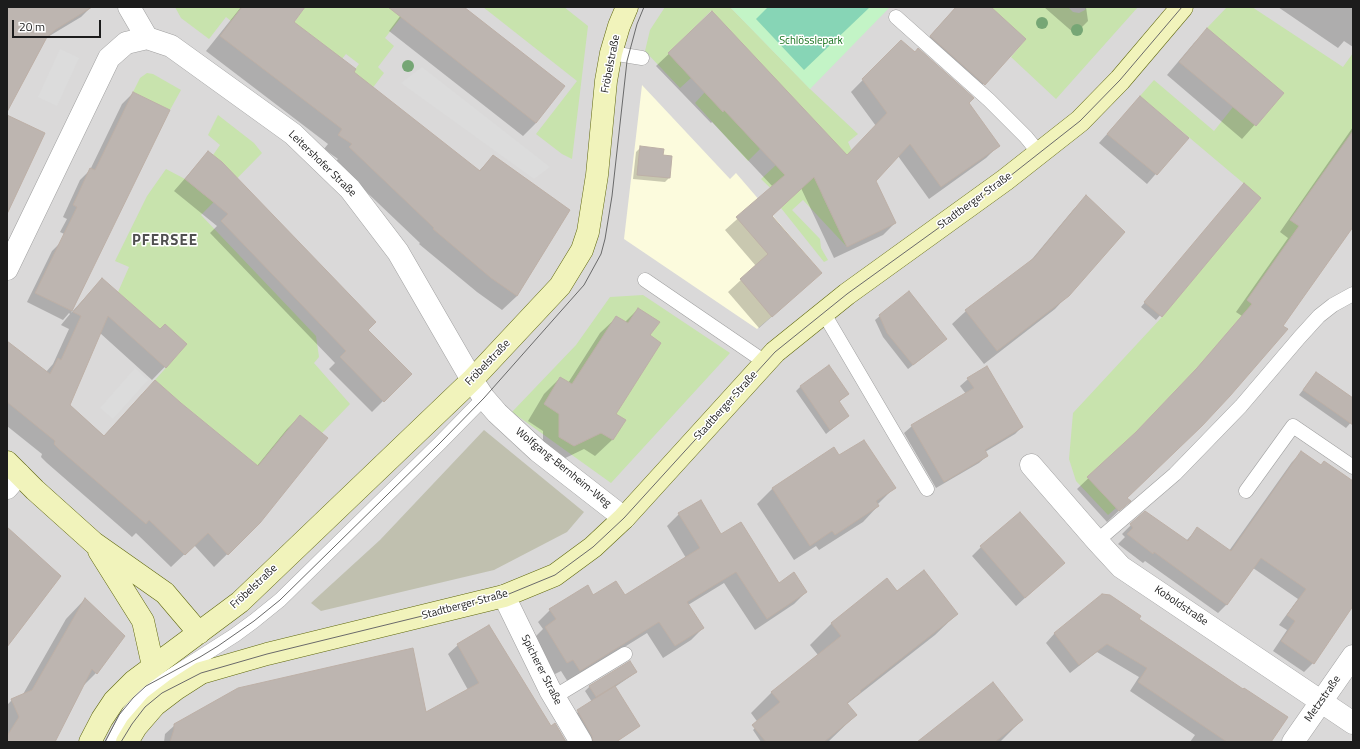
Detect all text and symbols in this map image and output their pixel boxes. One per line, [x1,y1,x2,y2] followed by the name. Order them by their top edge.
[14,12,103,38] scale bar
[19,17,45,36] text: 20 m
[599,34,623,94] street label: Fröbelstraße
[779,34,843,48] park label: Schlösslepark
[285,128,359,200] street label: Leitershofer Straße
[935,170,1015,232] street label: Stadtberger Straße
[132,232,198,250] district label: PFERSEE
[463,337,513,389] street label: Fröbelstraße
[692,369,760,443] street label: Stadtberger Straße
[512,425,614,511] street label: Wolfgang-Bernheim-Weg
[228,562,280,612] street label: Fröbelstraße
[1152,583,1210,629] street label: Koboldstraße
[421,587,509,623] street label: Stadtberger Straße
[518,633,564,707] street label: Spicherer Straße
[1302,673,1344,725] street label: Metzstraße

